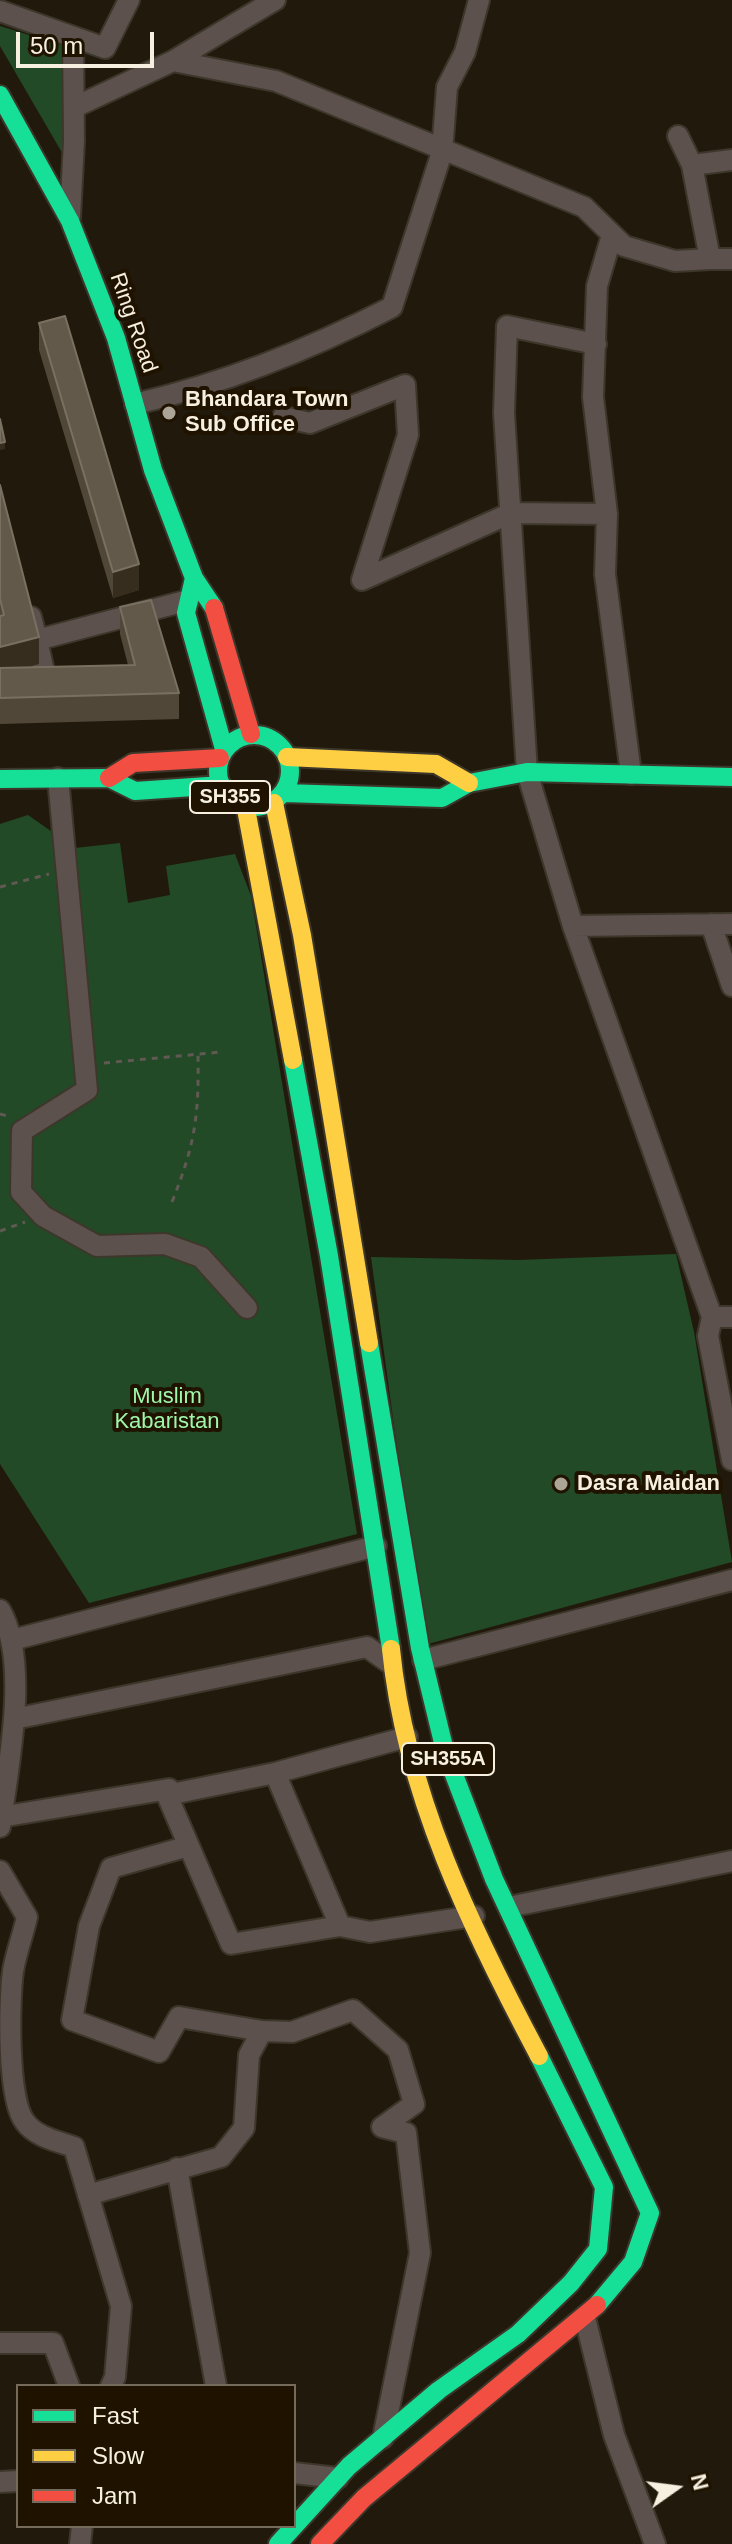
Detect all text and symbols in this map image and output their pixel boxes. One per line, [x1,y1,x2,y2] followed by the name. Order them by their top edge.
[20,16,158,66] scale bar
[30,32,83,59] text: 50 m
[104,270,162,376] street label: Ring Road
[185,387,348,438] place label: Bhandara Town Sub Office
[160,404,178,422] marker: Bhandara Town Sub Office
[190,781,270,813] road number: SH355
[114,1384,220,1436] park label: Muslim Kabaristan
[577,1471,720,1497] place label: Dasra Maidan
[552,1475,570,1493] marker: Dasra Maidan
[402,1743,494,1775] road number: SH355A
[16,2384,296,2528] legend
[92,2402,139,2429] text: Fast
[92,2442,144,2469] text: Slow
[636,2448,716,2528] north arrow
[686,2471,714,2493] text: N
[92,2482,137,2509] text: Jam

